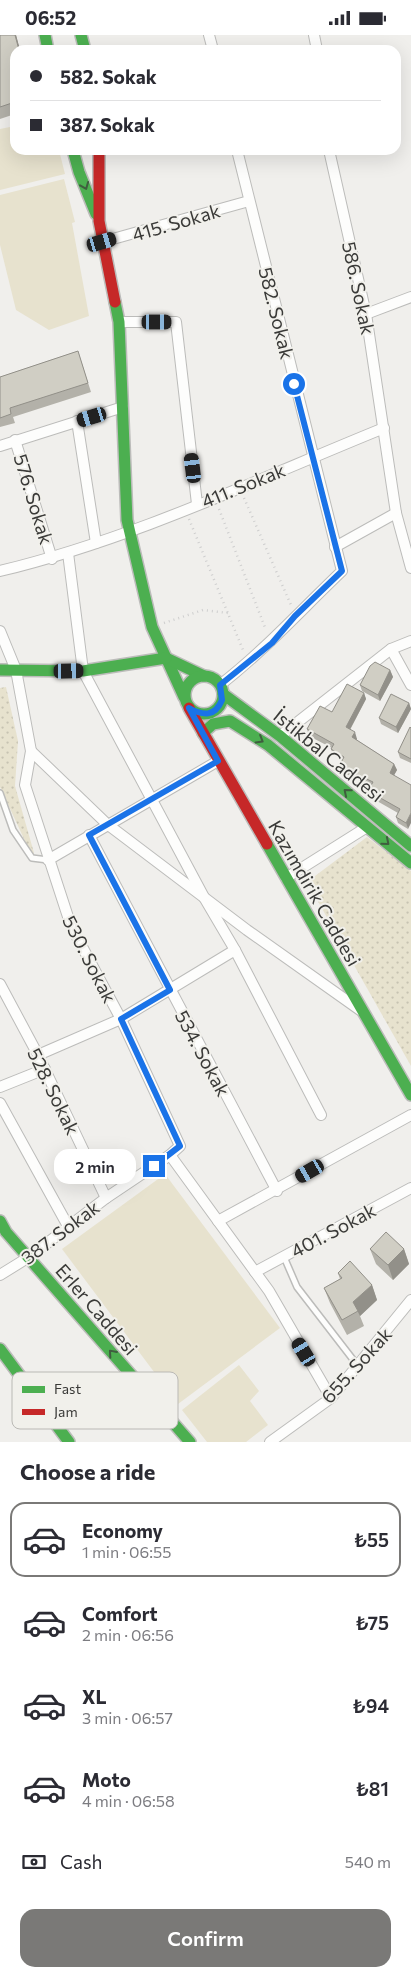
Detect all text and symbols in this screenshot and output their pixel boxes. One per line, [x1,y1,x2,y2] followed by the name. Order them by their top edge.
[25,6,76,29] text: 06:52
[60,65,157,88] text: 582. Sokak
[60,113,155,136] text: 387. Sokak
[79,181,89,190] one-way arrow
[129,198,223,246] street label: 415. Sokak
[85,231,118,253] car
[338,239,380,337] street label: 586. Sokak
[254,265,300,361] street label: 582. Sokak
[142,315,172,330] car
[283,373,305,395] route start
[75,405,108,429] car
[9,451,59,547] street label: 576. Sokak
[183,452,202,484] car
[198,458,288,512] street label: 411. Sokak
[53,663,84,679] car
[269,704,389,806] street label: İstikbal Caddesi
[254,733,263,743] one-way arrow
[344,789,353,797] one-way arrow
[264,816,366,970] street label: Kazımdirik Caddesi
[380,836,389,844] one-way arrow
[58,911,122,1007] street label: 530. Sokak
[171,1006,235,1100] street label: 534. Sokak
[23,1044,85,1138] street label: 528. Sokak
[54,1149,136,1183] callout: 2 min
[143,1155,165,1177] route end
[75,1157,115,1176] text: 2 min
[293,1157,326,1185] car
[16,1195,104,1269] street label: 387. Sokak
[287,1198,379,1262] street label: 401. Sokak
[51,1259,143,1359] street label: Erler Caddesi
[316,1322,396,1408] street label: 655. Sokak
[289,1335,318,1369] car
[109,1349,118,1358] one-way arrow
[12,1372,178,1429] legend
[54,1380,81,1397] text: Fast
[54,1403,78,1420] text: Jam
[20,1458,155,1485] text: Choose a ride
[22,1517,67,1562] icon: car
[82,1519,163,1542] text: Economy
[354,1528,389,1551] text: ₺55
[82,1542,171,1561] text: 1 min · 06:55
[22,1600,67,1645] icon: car
[82,1602,158,1625] text: Comfort
[355,1611,389,1634] text: ₺75
[82,1625,174,1644] text: 2 min · 06:56
[22,1683,67,1728] icon: car
[82,1685,107,1708] text: XL
[352,1694,389,1717] text: ₺94
[82,1708,173,1727] text: 3 min · 06:57
[22,1766,67,1811] icon: car
[82,1768,131,1791] text: Moto
[355,1777,389,1800] text: ₺81
[82,1791,175,1810] text: 4 min · 06:58
[20,1848,48,1876] icon: cash
[60,1850,102,1873] text: Cash
[345,1852,391,1871] text: 540 m
[20,1909,391,1967] button: Confirm

